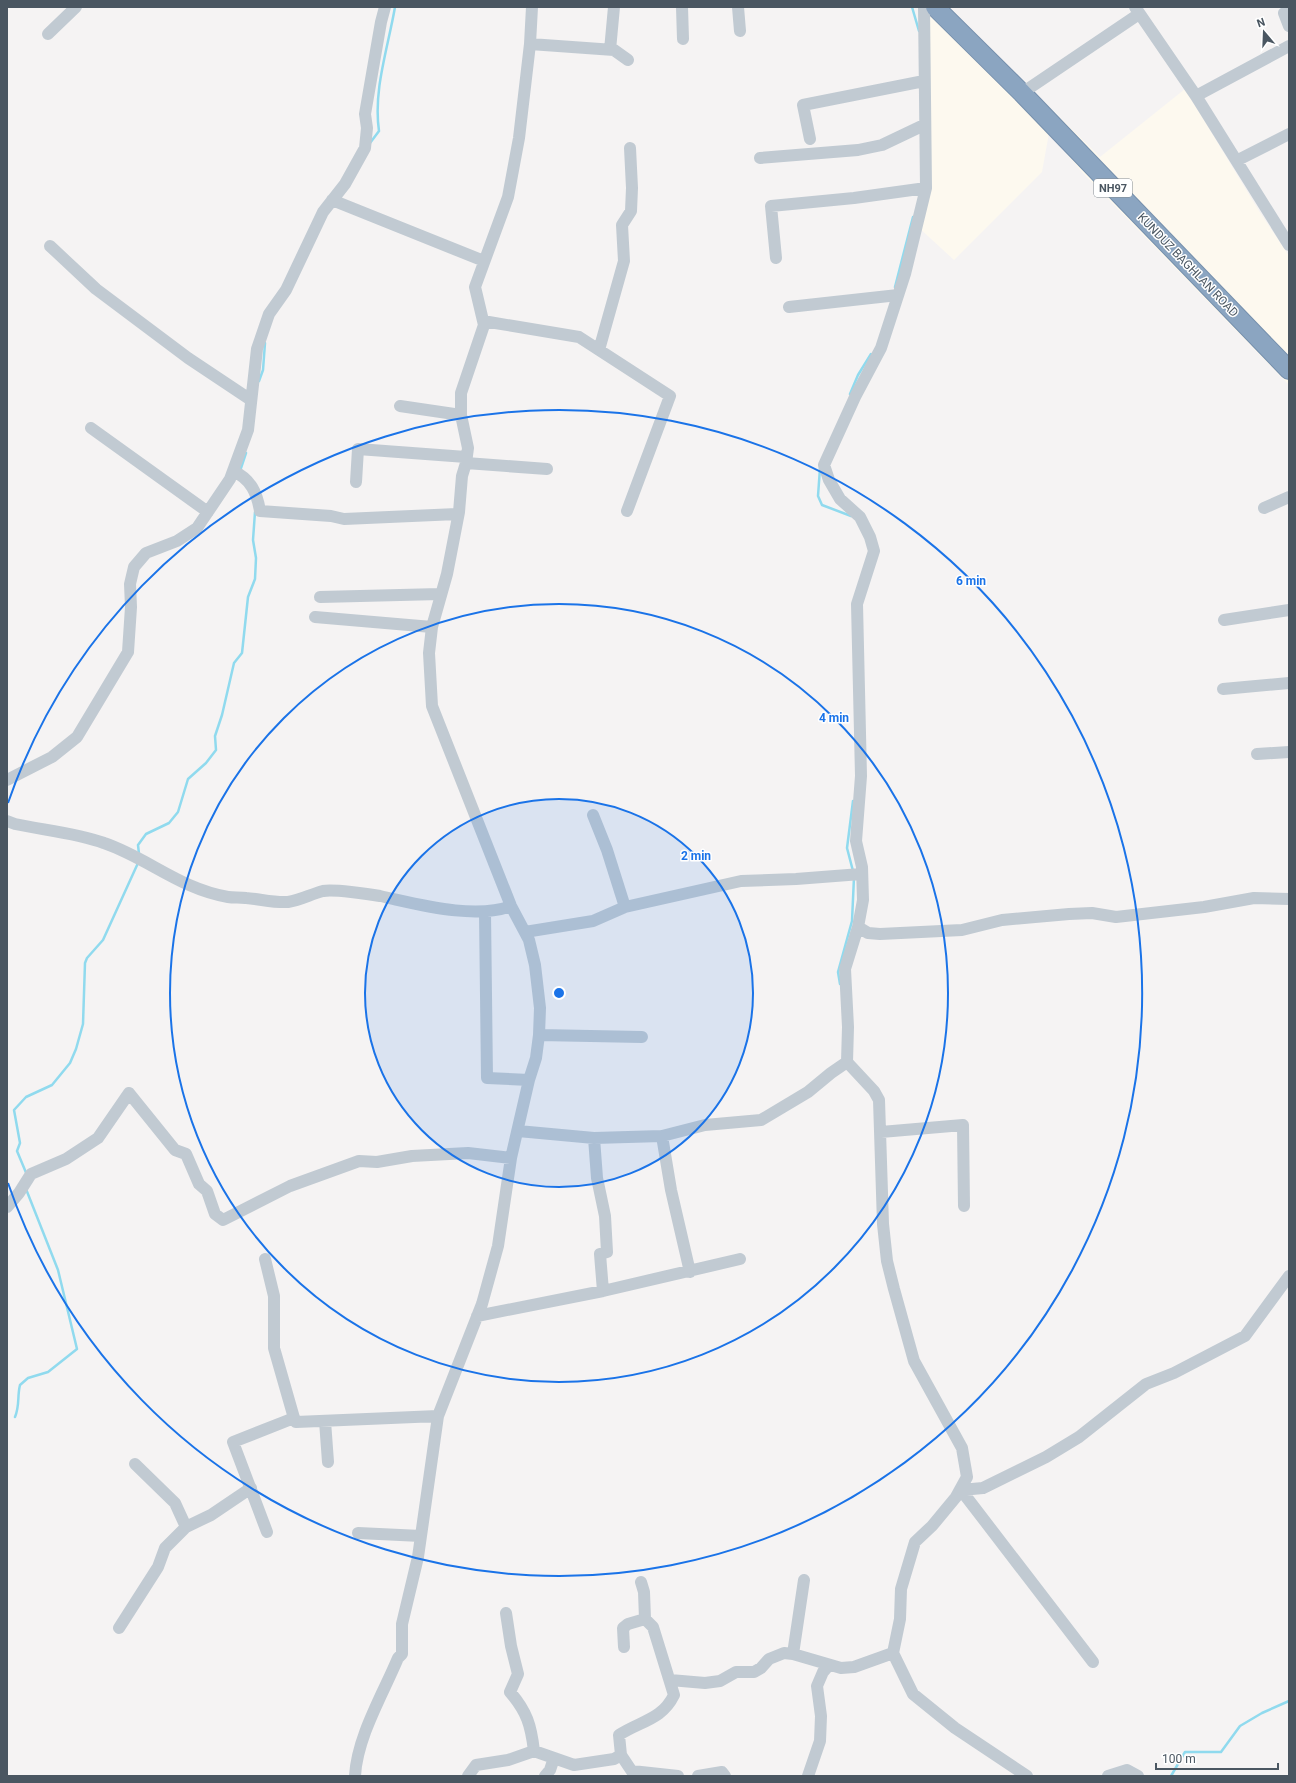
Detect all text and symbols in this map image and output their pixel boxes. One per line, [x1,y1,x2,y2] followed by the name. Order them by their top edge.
[1244,12,1284,52] north arrow
[1255,16,1267,30] text: N
[1094,179,1132,197] road number: NH97
[1135,210,1241,320] street label: KUNDUZ BAGHLAN ROAD
[956,574,986,588] text: 6 min
[819,711,849,725] text: 4 min
[681,849,711,863] text: 2 min
[552,986,566,1000] centre of rings
[1156,1745,1278,1771] scale bar
[1162,1752,1196,1766] text: 100 m

